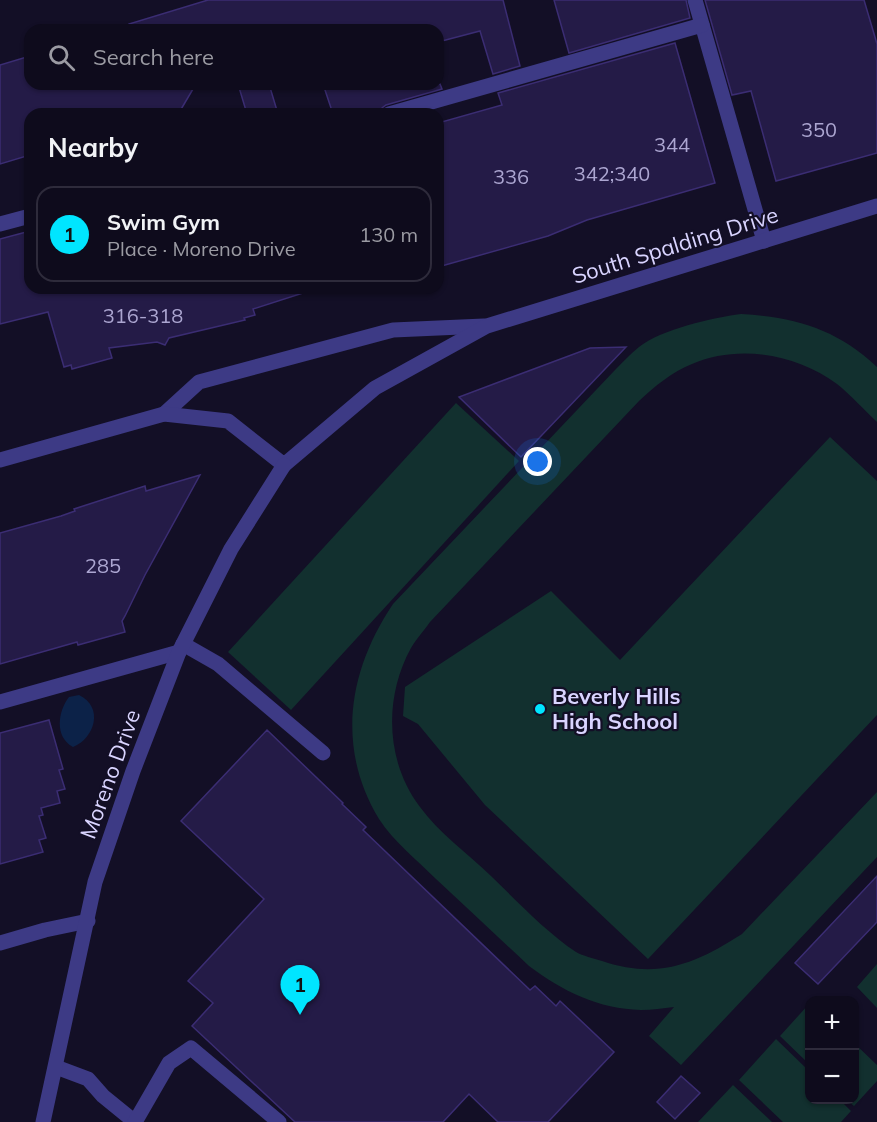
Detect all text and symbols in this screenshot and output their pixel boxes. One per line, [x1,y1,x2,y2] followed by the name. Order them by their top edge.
[24,24,444,90] search box
[45,41,78,74] icon: search
[93,43,214,71] text: Search here
[801,117,837,142] house number: 350
[48,131,138,164] text: Nearby
[654,132,690,157] house number: 344
[574,161,650,186] house number: 342;340
[493,164,529,189] house number: 336
[569,200,781,290] street label: South Spalding Drive
[107,208,220,236] text: Swim Gym
[64,222,76,247] text: 1
[359,222,418,247] text: 130 m
[107,236,296,261] text: Place · Moreno Drive
[103,303,183,328] house number: 316-318
[523,447,552,476] your location
[85,553,121,578] house number: 285
[552,682,681,735] place label: Beverly Hills High School
[533,702,547,716] marker: Beverly Hills High School
[74,706,146,842] street label: Moreno Drive
[280,966,320,1015] pin: 1
[805,996,859,1104] map controls
[805,996,859,1050] button: +
[805,1050,859,1104] button: −

